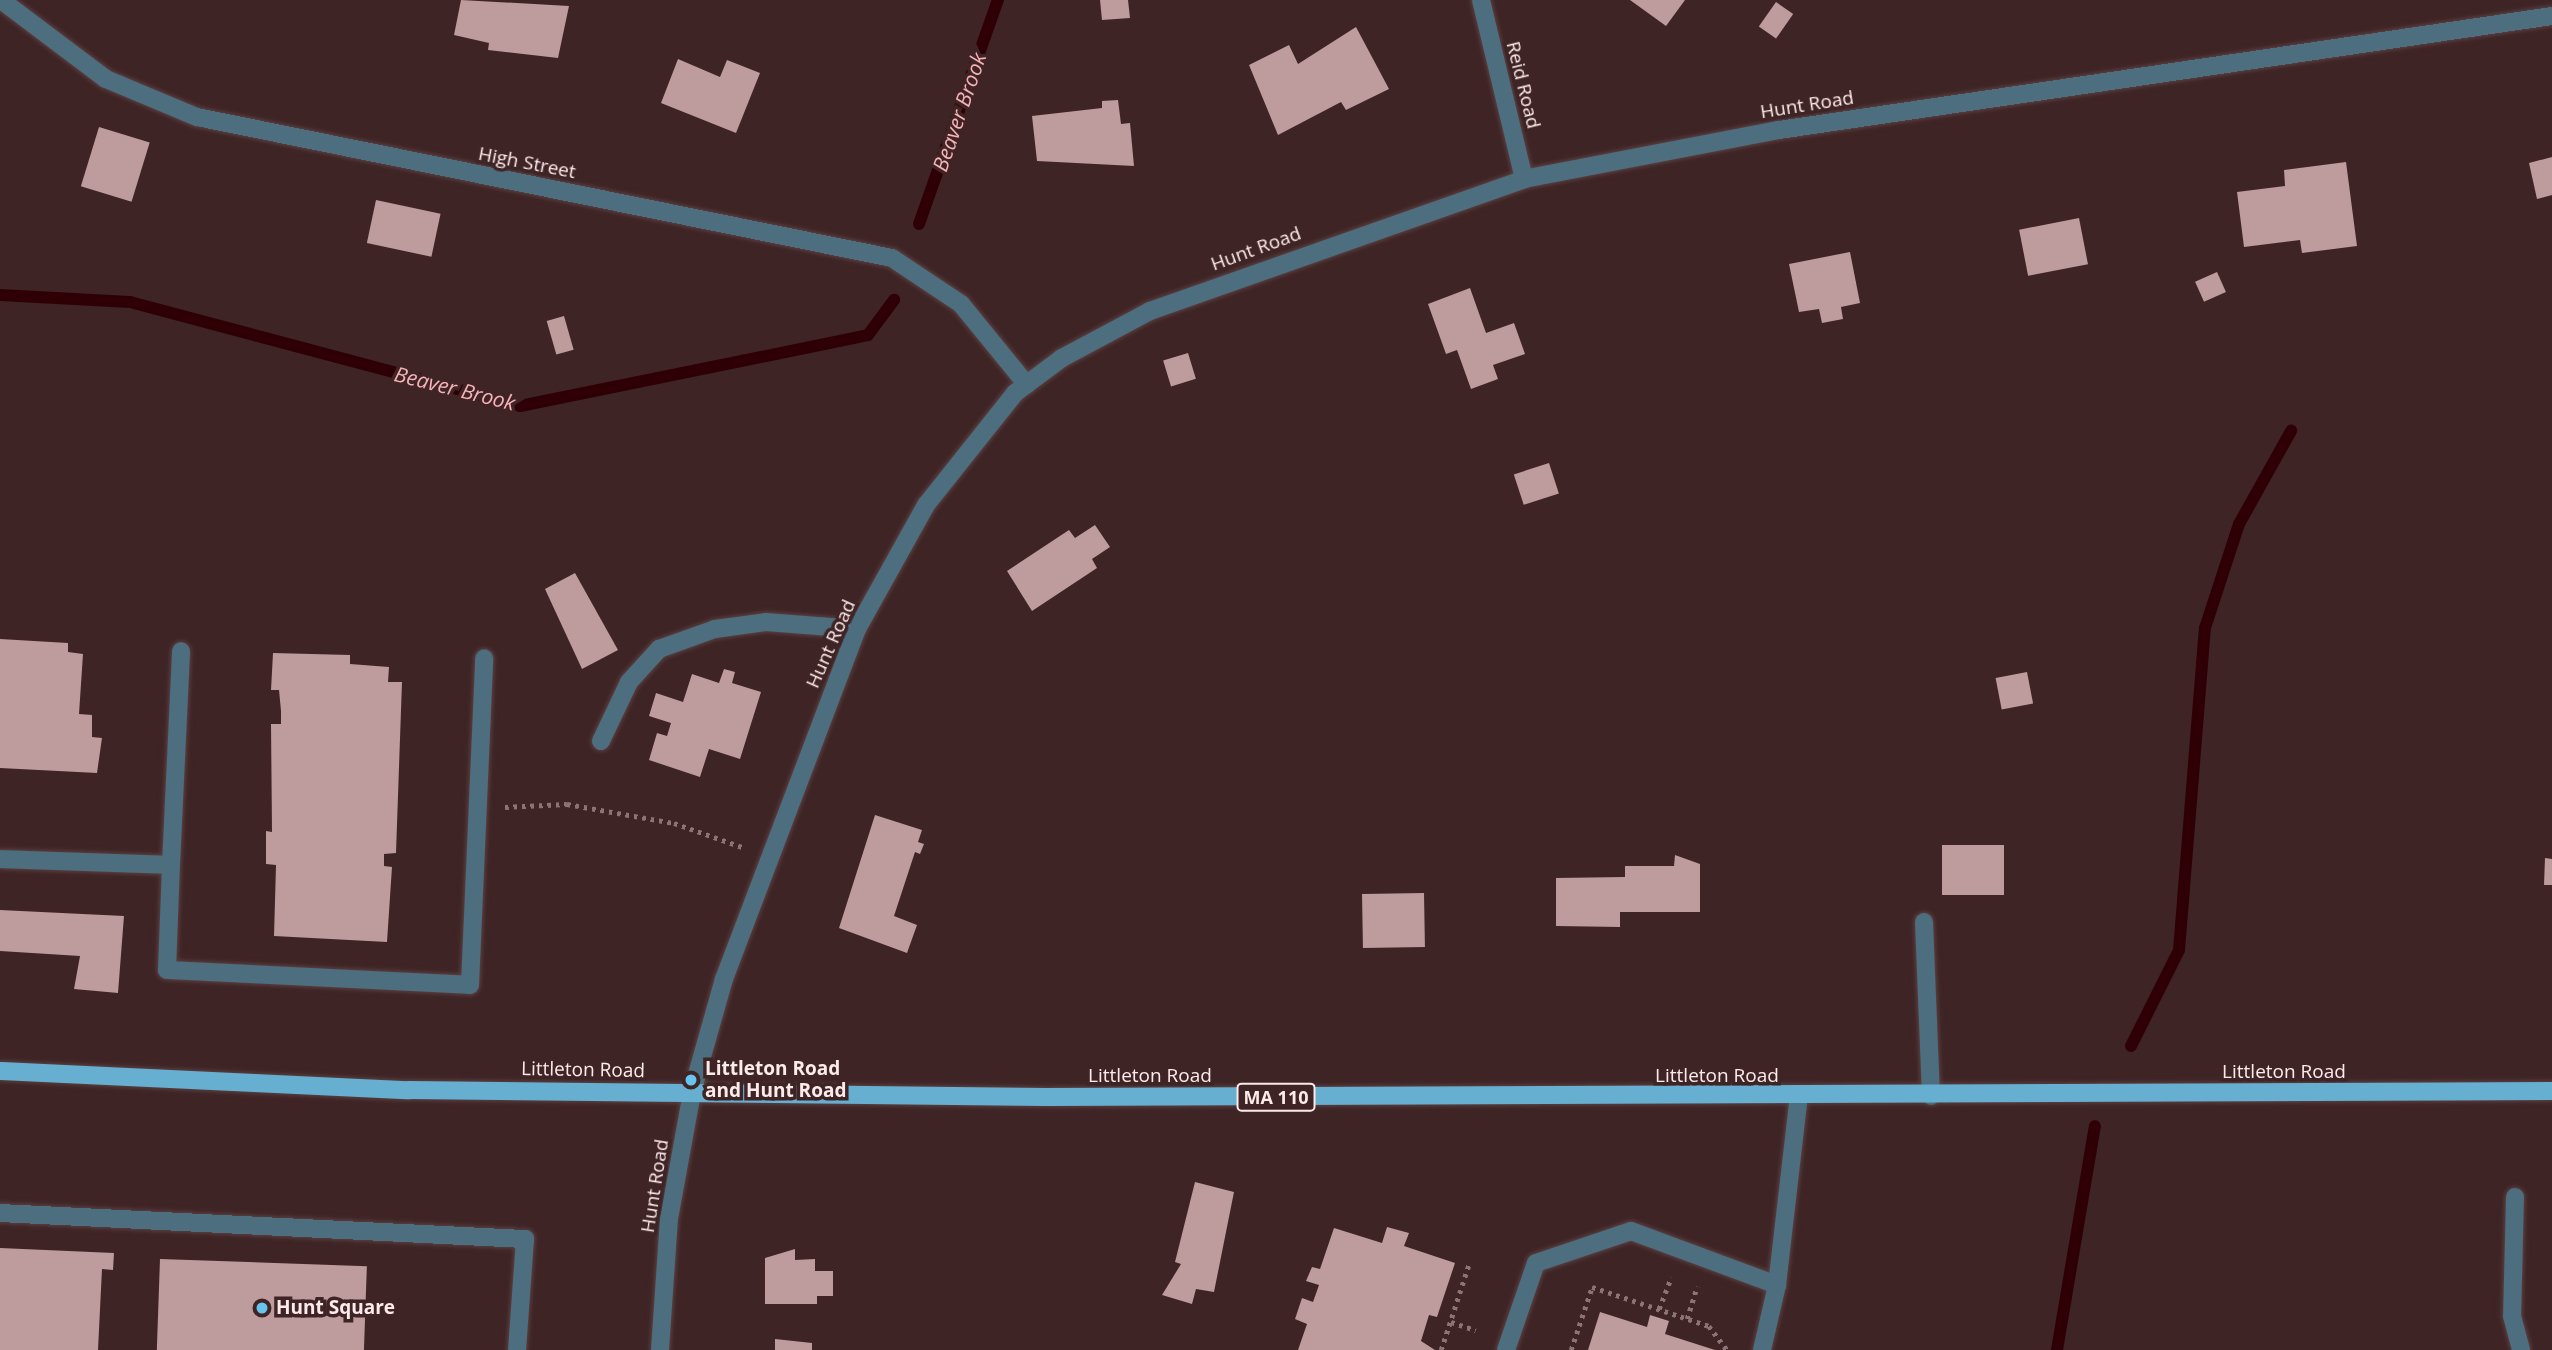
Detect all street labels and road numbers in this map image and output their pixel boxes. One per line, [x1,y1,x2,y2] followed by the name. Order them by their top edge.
[1501,39,1545,131] street label: Reid Road
[1759,86,1855,124] street label: Hunt Road
[476,142,578,184] street label: High Street
[1208,222,1304,276] street label: Hunt Road
[801,596,861,692] street label: Hunt Road
[521,1058,645,1082] street label: Littleton Road
[2222,1061,2346,1083] street label: Littleton Road
[1088,1065,1212,1087] street label: Littleton Road
[1655,1065,1779,1087] street label: Littleton Road
[1236,1082,1316,1112] road number: MA 110
[636,1138,674,1234] street label: Hunt Road

